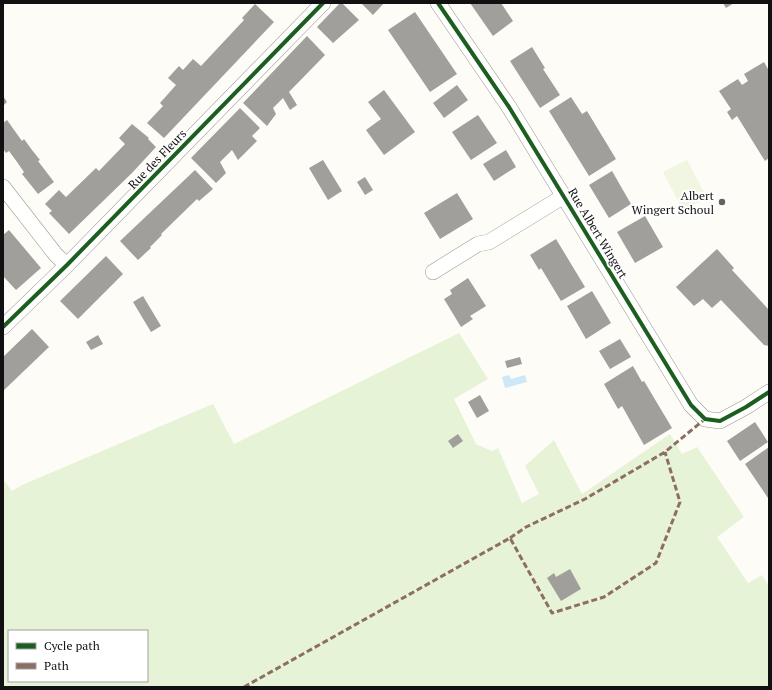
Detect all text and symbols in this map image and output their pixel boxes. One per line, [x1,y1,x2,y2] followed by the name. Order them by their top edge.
[125,126,189,192] street label: Rue des Fleurs
[565,185,631,281] street label: Rue Albert Wingert
[632,188,715,217] place label: Albert Wingert Schoul
[717,197,727,207] marker: Albert Wingert Schoul
[8,630,148,682] legend
[44,638,100,653] text: Cycle path
[44,658,69,673] text: Path

